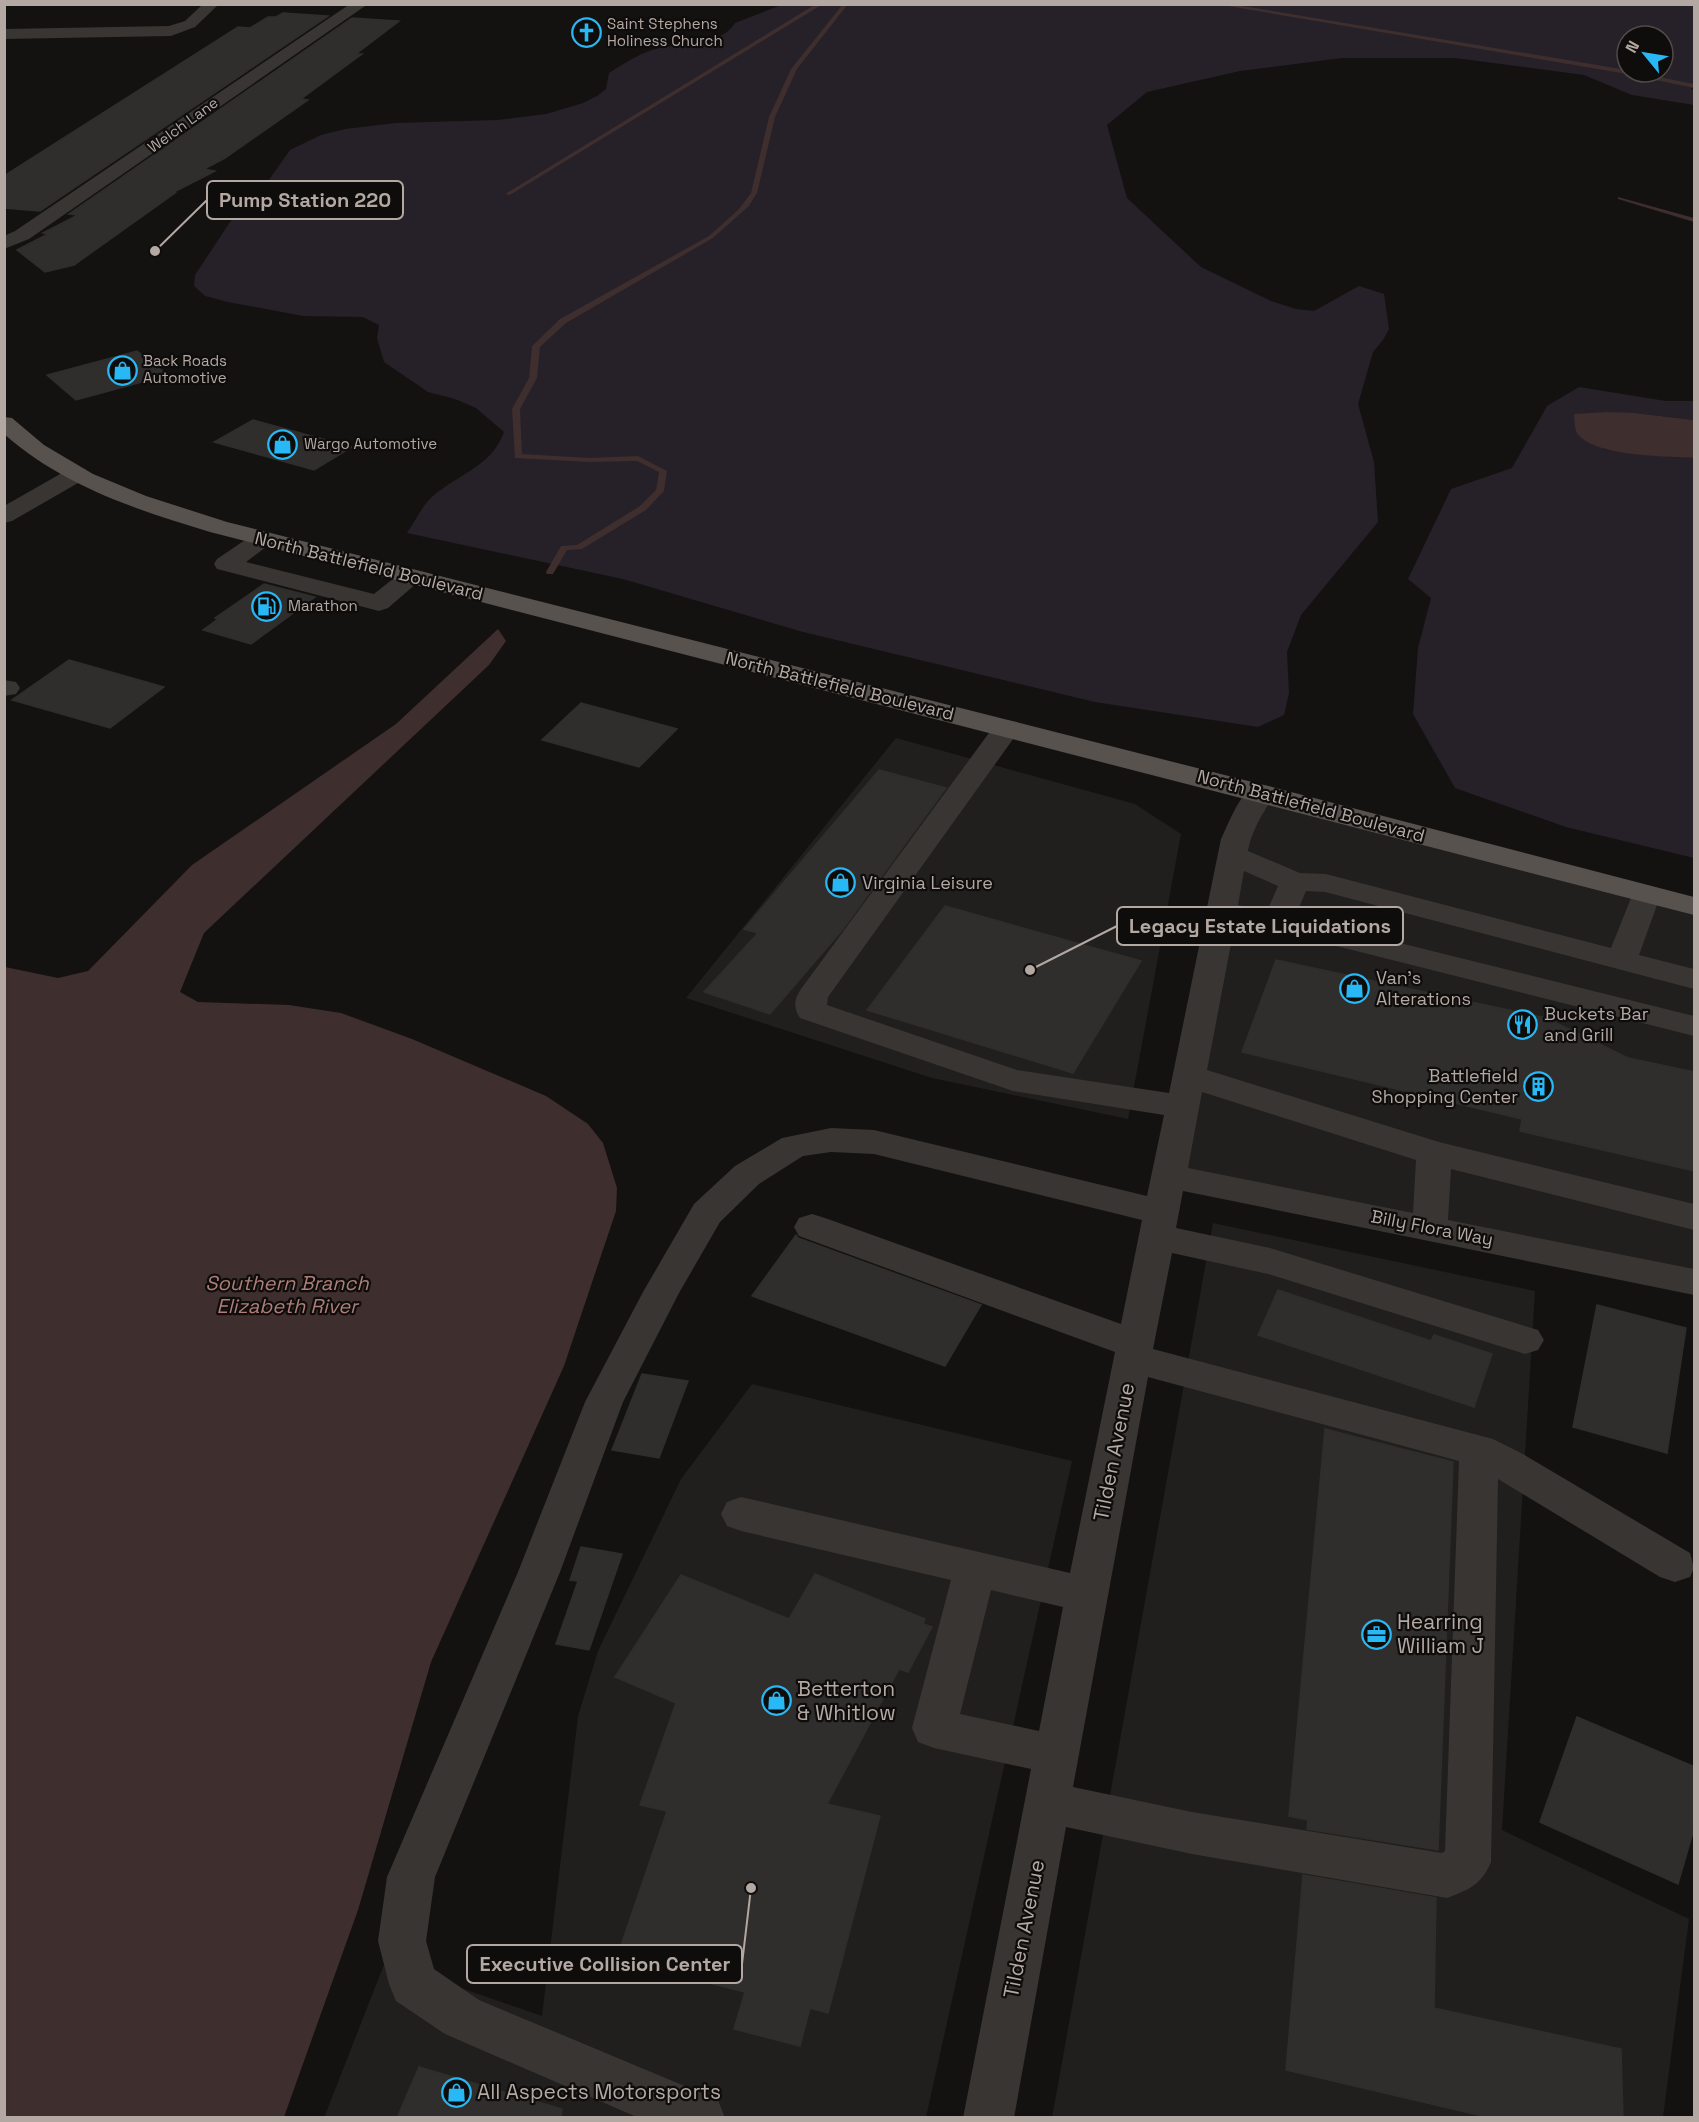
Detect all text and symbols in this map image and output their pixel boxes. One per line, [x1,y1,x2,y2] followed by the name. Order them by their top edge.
[607,14,723,50] place label: Saint Stephens Holiness Church
[570,17,602,49] church icon: Saint Stephens Holiness Church
[1615,24,1675,84] north arrow
[1621,37,1644,57] text: N
[144,93,222,156] street label: Welch Lane
[207,181,403,219] callout: Pump Station 220
[219,187,391,213] text: Pump Station 220
[143,351,227,387] place label: Back Roads Automotive
[106,354,138,386] shop icon: Back Roads Automotive
[267,428,299,460] shop icon: Wargo Automotive
[304,434,437,453] place label: Wargo Automotive
[253,526,486,605] street label: North Battlefield Boulevard
[251,590,283,622] fuel station icon: Marathon
[288,596,358,615] place label: Marathon
[724,646,957,725] street label: North Battlefield Boulevard
[1195,764,1427,847] street label: North Battlefield Boulevard
[825,867,857,899] shop icon: Virginia Leisure
[862,871,993,894] place label: Virginia Leisure
[1117,907,1403,945] callout: Legacy Estate Liquidations
[1129,913,1391,939] text: Legacy Estate Liquidations
[1376,966,1471,1010] place label: Van's Alterations
[1339,972,1371,1004] shop icon: Van's Alterations
[1544,1002,1649,1046] place label: Buckets Bar and Grill
[1507,1008,1539,1040] restaurant icon: Buckets Bar and Grill
[1372,1064,1518,1108] place label: Battlefield Shopping Center
[1523,1070,1555,1102] building icon: Battlefield Shopping Center
[1369,1204,1495,1251] street label: Billy Flora Way
[205,1270,369,1319] water label: Southern Branch Elizabeth River
[1087,1380,1140,1523] street label: Tilden Avenue
[1397,1608,1484,1659] place label: Hearring William J
[1360,1618,1392,1650] office icon: Hearring William J
[797,1675,896,1726] place label: Betterton & Whitlow
[760,1685,792,1717] shop icon: Betterton & Whitlow
[997,1857,1050,2000] street label: Tilden Avenue
[467,1945,742,1983] callout: Executive Collision Center
[480,1951,730,1977] text: Executive Collision Center
[440,2076,472,2108] shop icon: All Aspects Motorsports
[477,2078,721,2105] place label: All Aspects Motorsports

